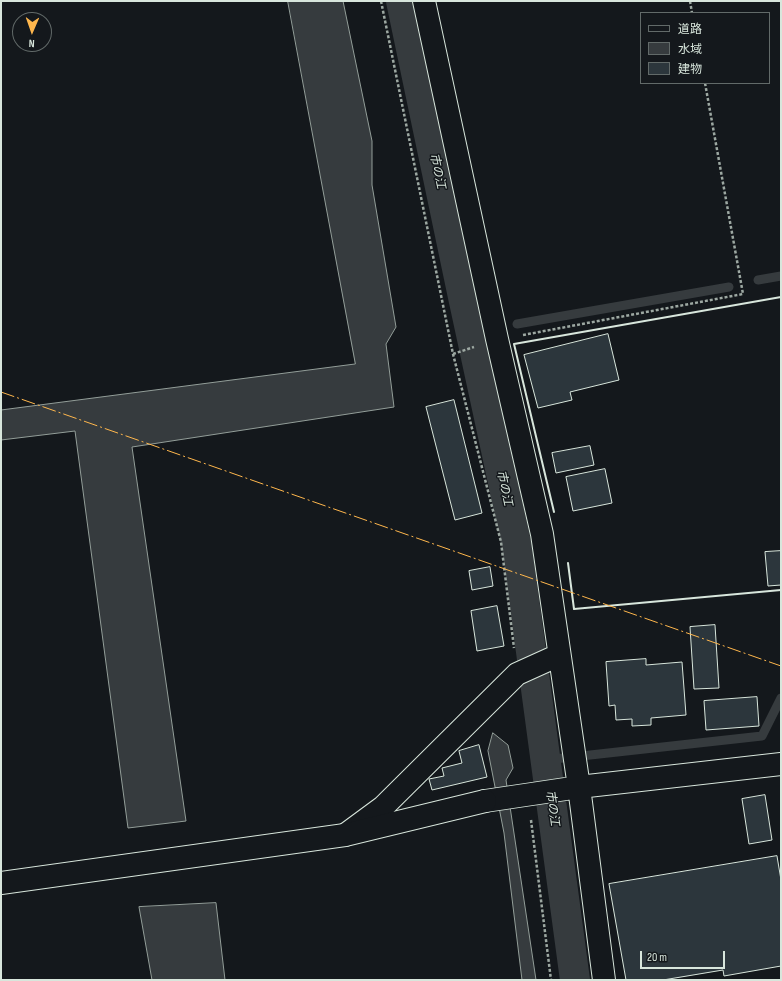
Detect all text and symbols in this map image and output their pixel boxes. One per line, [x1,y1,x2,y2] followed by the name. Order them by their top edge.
[12,12,52,52] north arrow
[640,12,770,84] legend
[678,22,702,37] text: 道路
[28,37,35,50] text: N
[678,42,702,57] text: 水域
[678,62,702,77] text: 建物
[426,152,448,190] water label: 市の江
[493,469,515,507] water label: 市の江
[542,789,562,827] water label: 市の江
[642,943,727,969] scale bar
[647,950,667,965] text: 20 m

